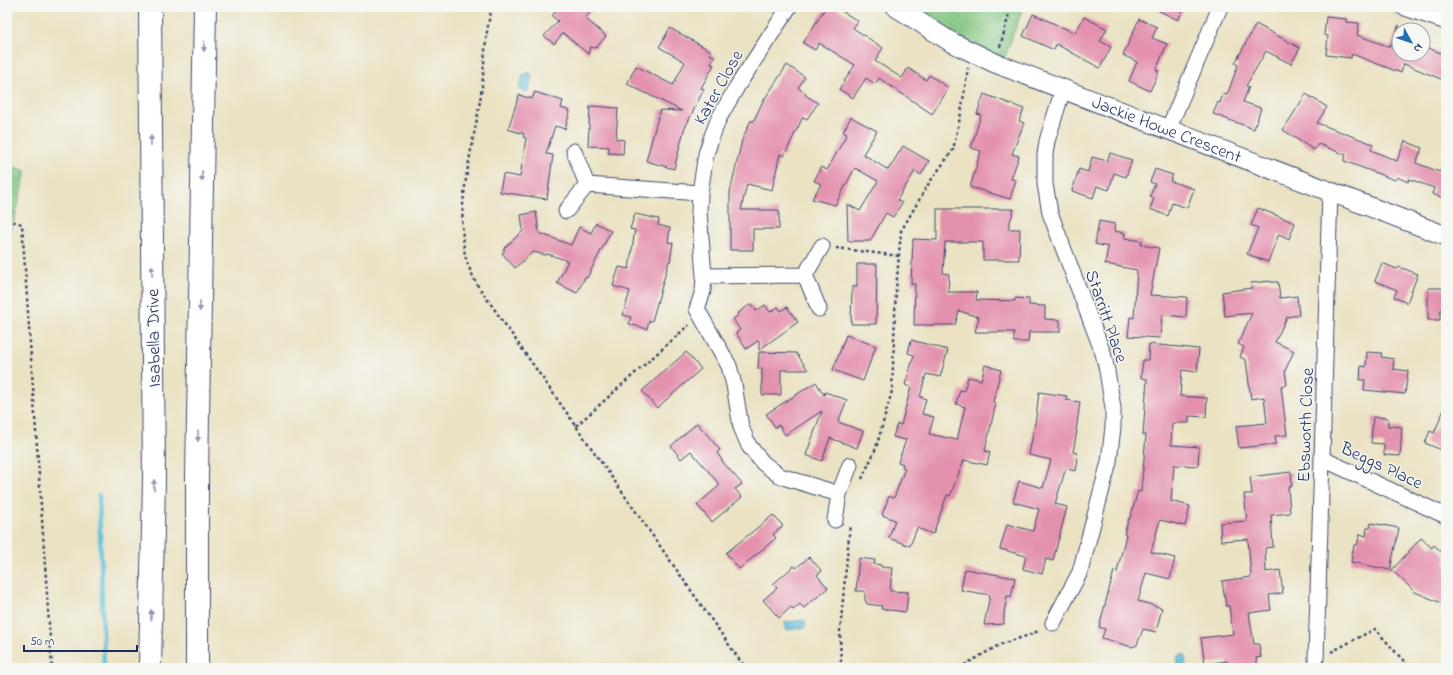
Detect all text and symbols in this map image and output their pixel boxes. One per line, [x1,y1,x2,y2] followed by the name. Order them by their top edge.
[1391,22,1431,62] north arrow
[201,40,207,53] one-way arrow
[1409,40,1426,56] text: N
[688,45,751,130] street label: Kater Close
[1088,90,1245,171] street label: Jackie Howe Crescent
[148,134,154,147] one-way arrow
[199,170,205,183] one-way arrow
[149,264,155,277] one-way arrow
[1077,267,1133,367] street label: Starritt Place
[141,288,169,387] street label: Isabella Drive
[197,300,203,313] one-way arrow
[1292,366,1322,483] street label: Ebsworth Close
[195,430,201,443] one-way arrow
[1334,436,1427,499] street label: Beggs Place
[151,478,157,491] one-way arrow
[148,608,154,621] one-way arrow
[24,627,137,653] scale bar
[30,633,54,651] text: 50 m

